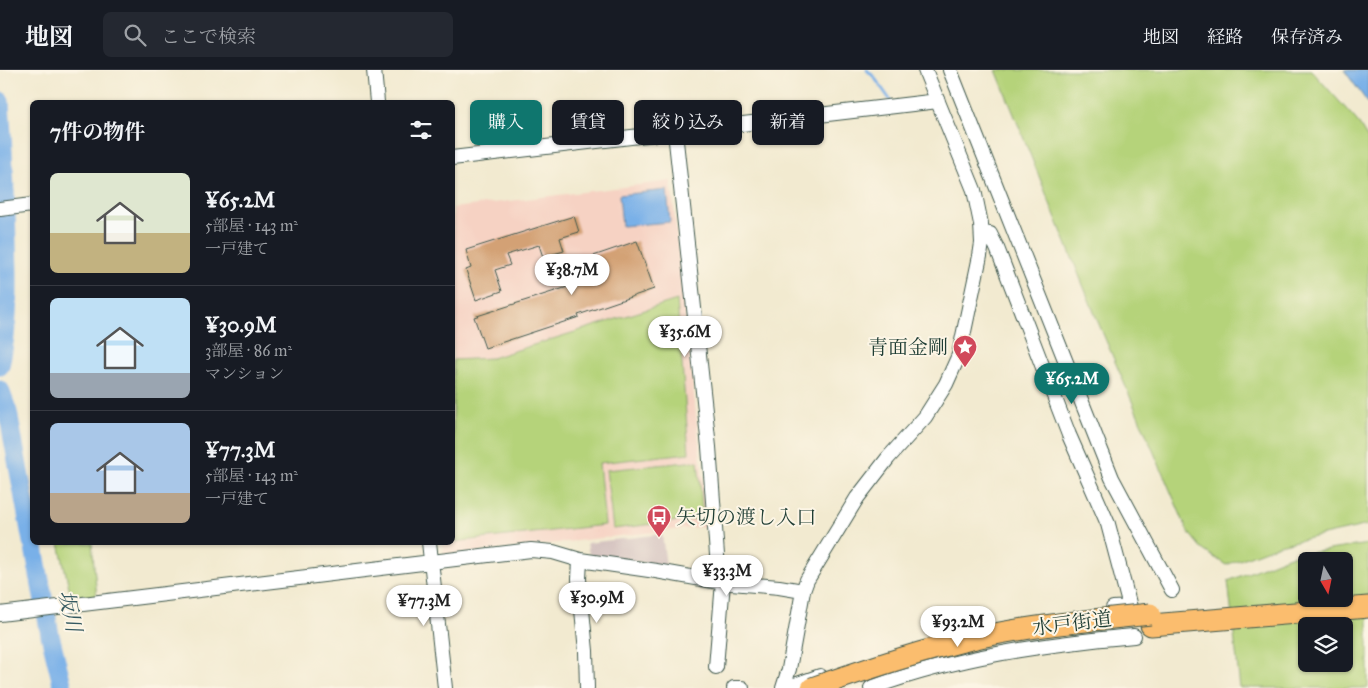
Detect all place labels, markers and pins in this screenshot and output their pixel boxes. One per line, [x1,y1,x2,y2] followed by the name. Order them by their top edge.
[531,254,613,296] pin: ¥38.7M
[644,316,726,358] pin: ¥35.6M
[952,334,978,368] place icon: 青面金剛
[868,335,948,359] place label: 青面金剛
[1031,362,1113,405] pin: ¥65.2M
[646,504,672,538] bus stop icon: 矢切の渡し入口
[676,505,816,529] place label: 矢切の渡し入口
[686,554,768,597] pin: ¥33.3M
[556,582,638,624] pin: ¥30.9M
[383,584,465,627] pin: ¥77.3M
[917,606,999,648] pin: ¥93.2M

